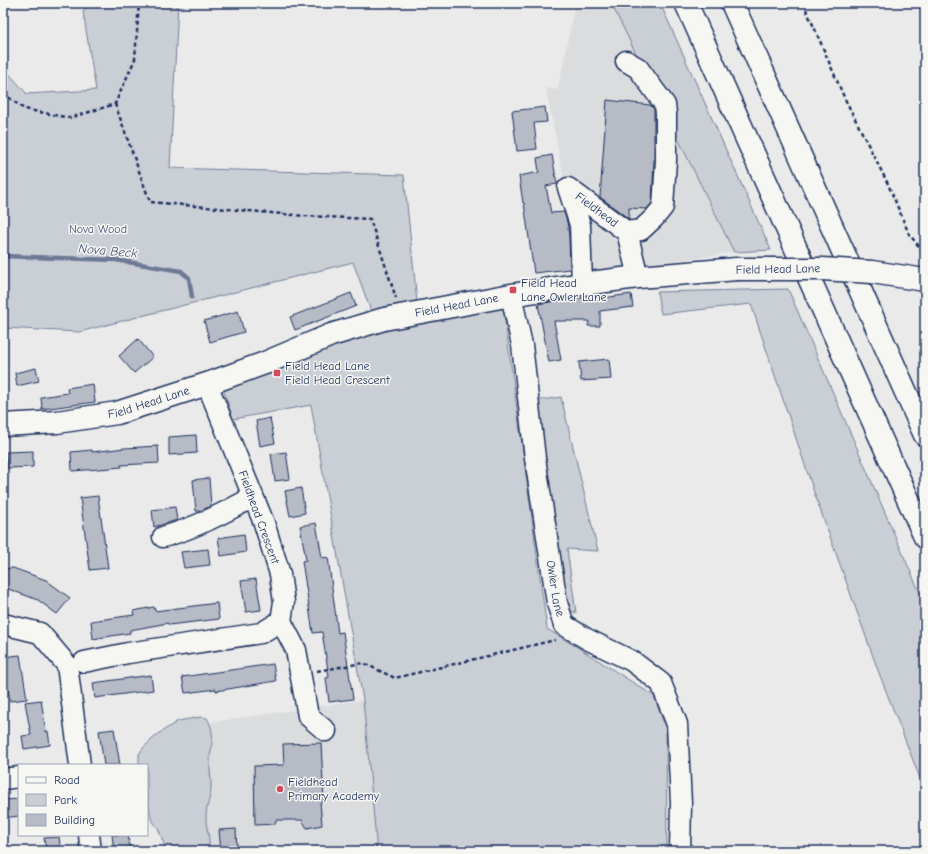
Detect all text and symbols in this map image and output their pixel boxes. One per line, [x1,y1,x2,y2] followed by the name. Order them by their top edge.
[573,189,621,230] street label: Fieldhead
[69,222,127,236] park label: Nova Wood
[78,240,139,261] water label: Nova Beck
[736,261,820,277] street label: Field Head Lane
[521,276,607,304] place label: Field Head Lane Owler Lane
[508,285,518,295] marker: Field Head Lane Owler Lane
[414,291,500,320] street label: Field Head Lane
[285,359,390,387] place label: Field Head Lane Field Head Crescent
[272,368,282,378] marker: Field Head Lane Field Head Crescent
[107,383,191,421] street label: Field Head Lane
[236,468,283,566] street label: Fieldhead Crescent
[544,559,568,618] street label: Owler Lane
[18,764,148,836] legend
[54,773,80,787] text: Road
[288,775,380,803] place label: Fieldhead Primary Academy
[275,784,285,794] marker: Fieldhead Primary Academy
[54,793,77,807] text: Park
[54,813,95,827] text: Building

